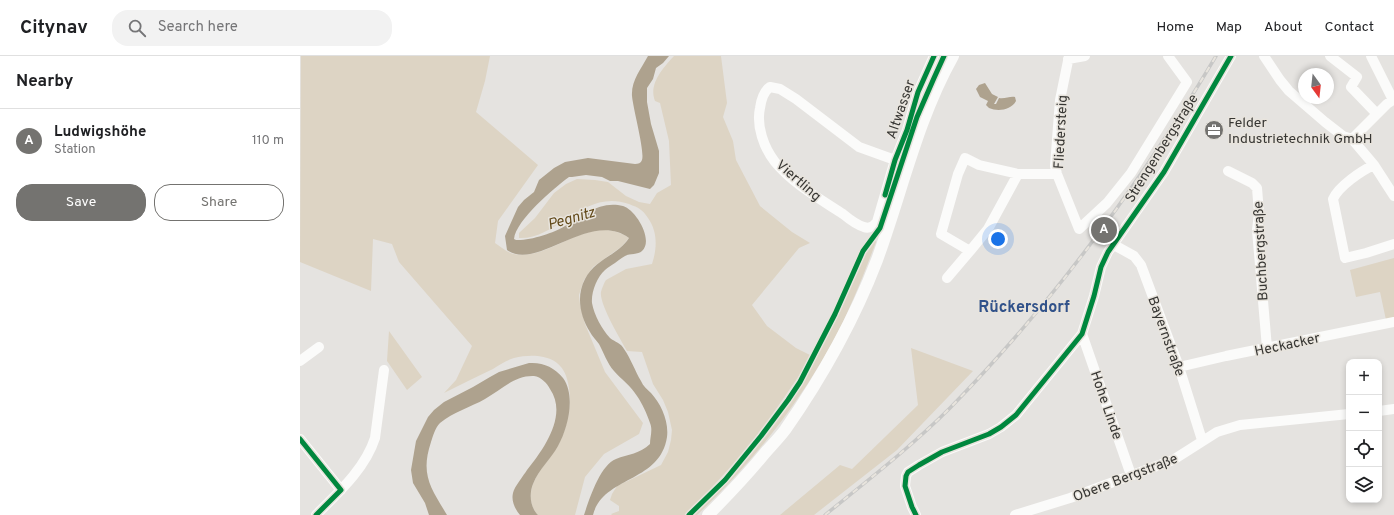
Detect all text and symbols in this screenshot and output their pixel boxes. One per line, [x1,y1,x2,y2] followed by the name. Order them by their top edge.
[112,10,392,46] search box
[20,16,88,40] text: Citynav
[126,17,148,39] icon: search
[158,18,238,37] text: Search here
[1157,19,1194,36] text: Home
[1216,19,1242,36] text: Map
[1264,19,1303,36] text: About
[1325,19,1374,36] text: Contact
[1298,68,1334,104] north arrow
[16,71,73,93] text: Nearby
[883,77,920,141] street label: Altwasser
[1122,91,1203,206] street label: Strengenbergstraße
[1051,95,1072,170] street label: Fliedersteig
[1228,115,1373,148] place label: Felder Industrietechnik GmbH
[1203,119,1225,141] office icon: Felder Industrietechnik GmbH
[54,123,146,142] text: Ludwigshöhe
[24,133,34,149] text: A
[252,133,284,149] text: 110 m
[54,142,96,158] text: Station
[772,157,824,205] street label: Viertling
[16,184,146,221] button: Save
[154,184,284,221] button: Share
[1250,201,1273,301] street label: Buchbergstraße
[546,203,598,235] water label: Pegnitz
[1091,215,1117,245] pin: A
[988,229,1008,249] your location
[1143,294,1188,379] street label: Bayernstraße
[978,298,1070,318] district label: Rückersdorf
[1253,330,1322,361] street label: Heckacker
[1346,359,1382,503] map controls
[1346,359,1382,395] button: +
[1086,369,1125,442] street label: Hohe Linde
[1346,395,1382,431] button: −
[1346,431,1382,467] button: locate
[1071,451,1180,506] street label: Obere Bergstraße
[1346,467,1382,503] button: layers

